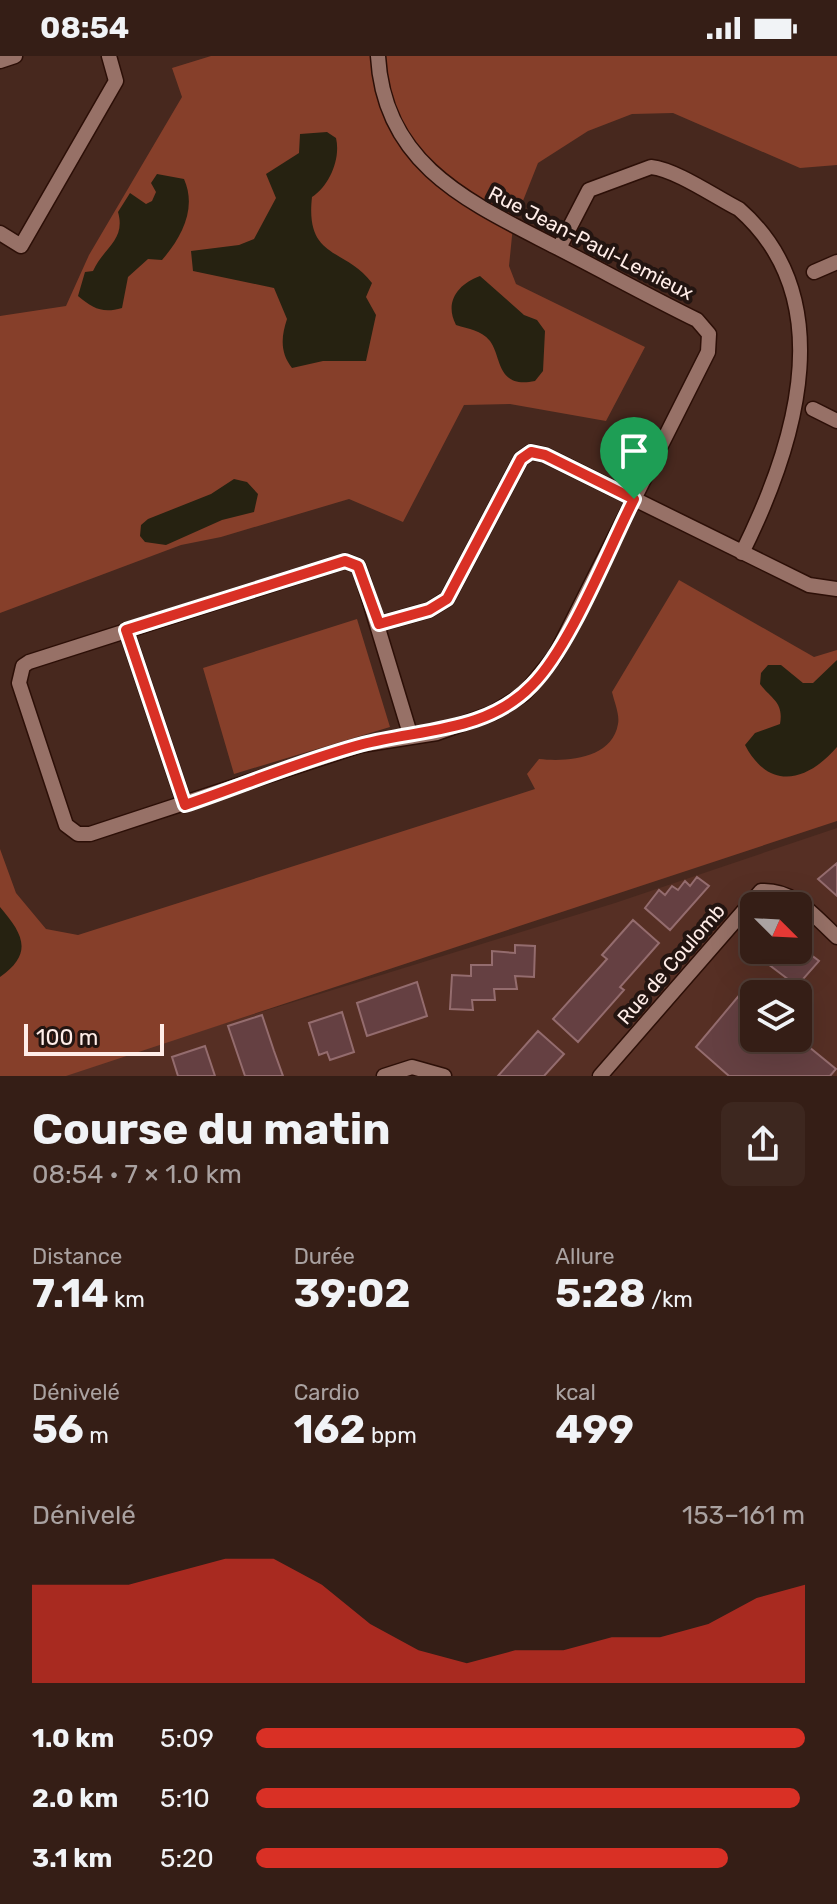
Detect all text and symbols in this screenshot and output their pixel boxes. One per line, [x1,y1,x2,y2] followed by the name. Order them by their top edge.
[40,10,129,46] text: 08:54
[484,181,698,305] street label: Rue Jean-Paul-Lemieux
[600,417,668,499] pin
[612,429,656,473] icon: arrive
[740,892,812,964] north arrow
[740,892,812,1052] map controls
[612,899,730,1029] street label: Rue de Coulomb
[740,980,812,1052] button: layers
[24,1020,164,1056] scale bar
[36,1024,98,1051] text: 100 m
[721,1102,805,1186] button: share
[32,1103,391,1155] text: Course du matin
[32,1159,242,1190] text: 08:54 · 7 × 1.0 km
[32,1243,122,1270] text: Distance
[294,1243,355,1270] text: Durée
[555,1243,614,1270] text: Allure
[32,1270,109,1317] text: 7.14
[294,1270,411,1317] text: 39:02
[555,1270,646,1317] text: 5:28
[109,1286,145,1313] text: km
[646,1286,693,1313] text: /km
[32,1379,120,1406] text: Dénivelé
[294,1379,360,1406] text: Cardio
[555,1379,596,1406] text: kcal
[32,1406,84,1453] text: 56
[294,1406,366,1453] text: 162
[555,1406,634,1453] text: 499
[84,1422,109,1449] text: m
[366,1422,417,1449] text: bpm
[32,1500,136,1531] text: Dénivelé
[682,1500,805,1531] text: 153–161 m
[32,1723,114,1754] text: 1.0 km
[160,1723,214,1754] text: 5:09
[32,1783,118,1814] text: 2.0 km
[160,1783,210,1814] text: 5:10
[32,1843,112,1874] text: 3.1 km
[160,1843,214,1874] text: 5:20

